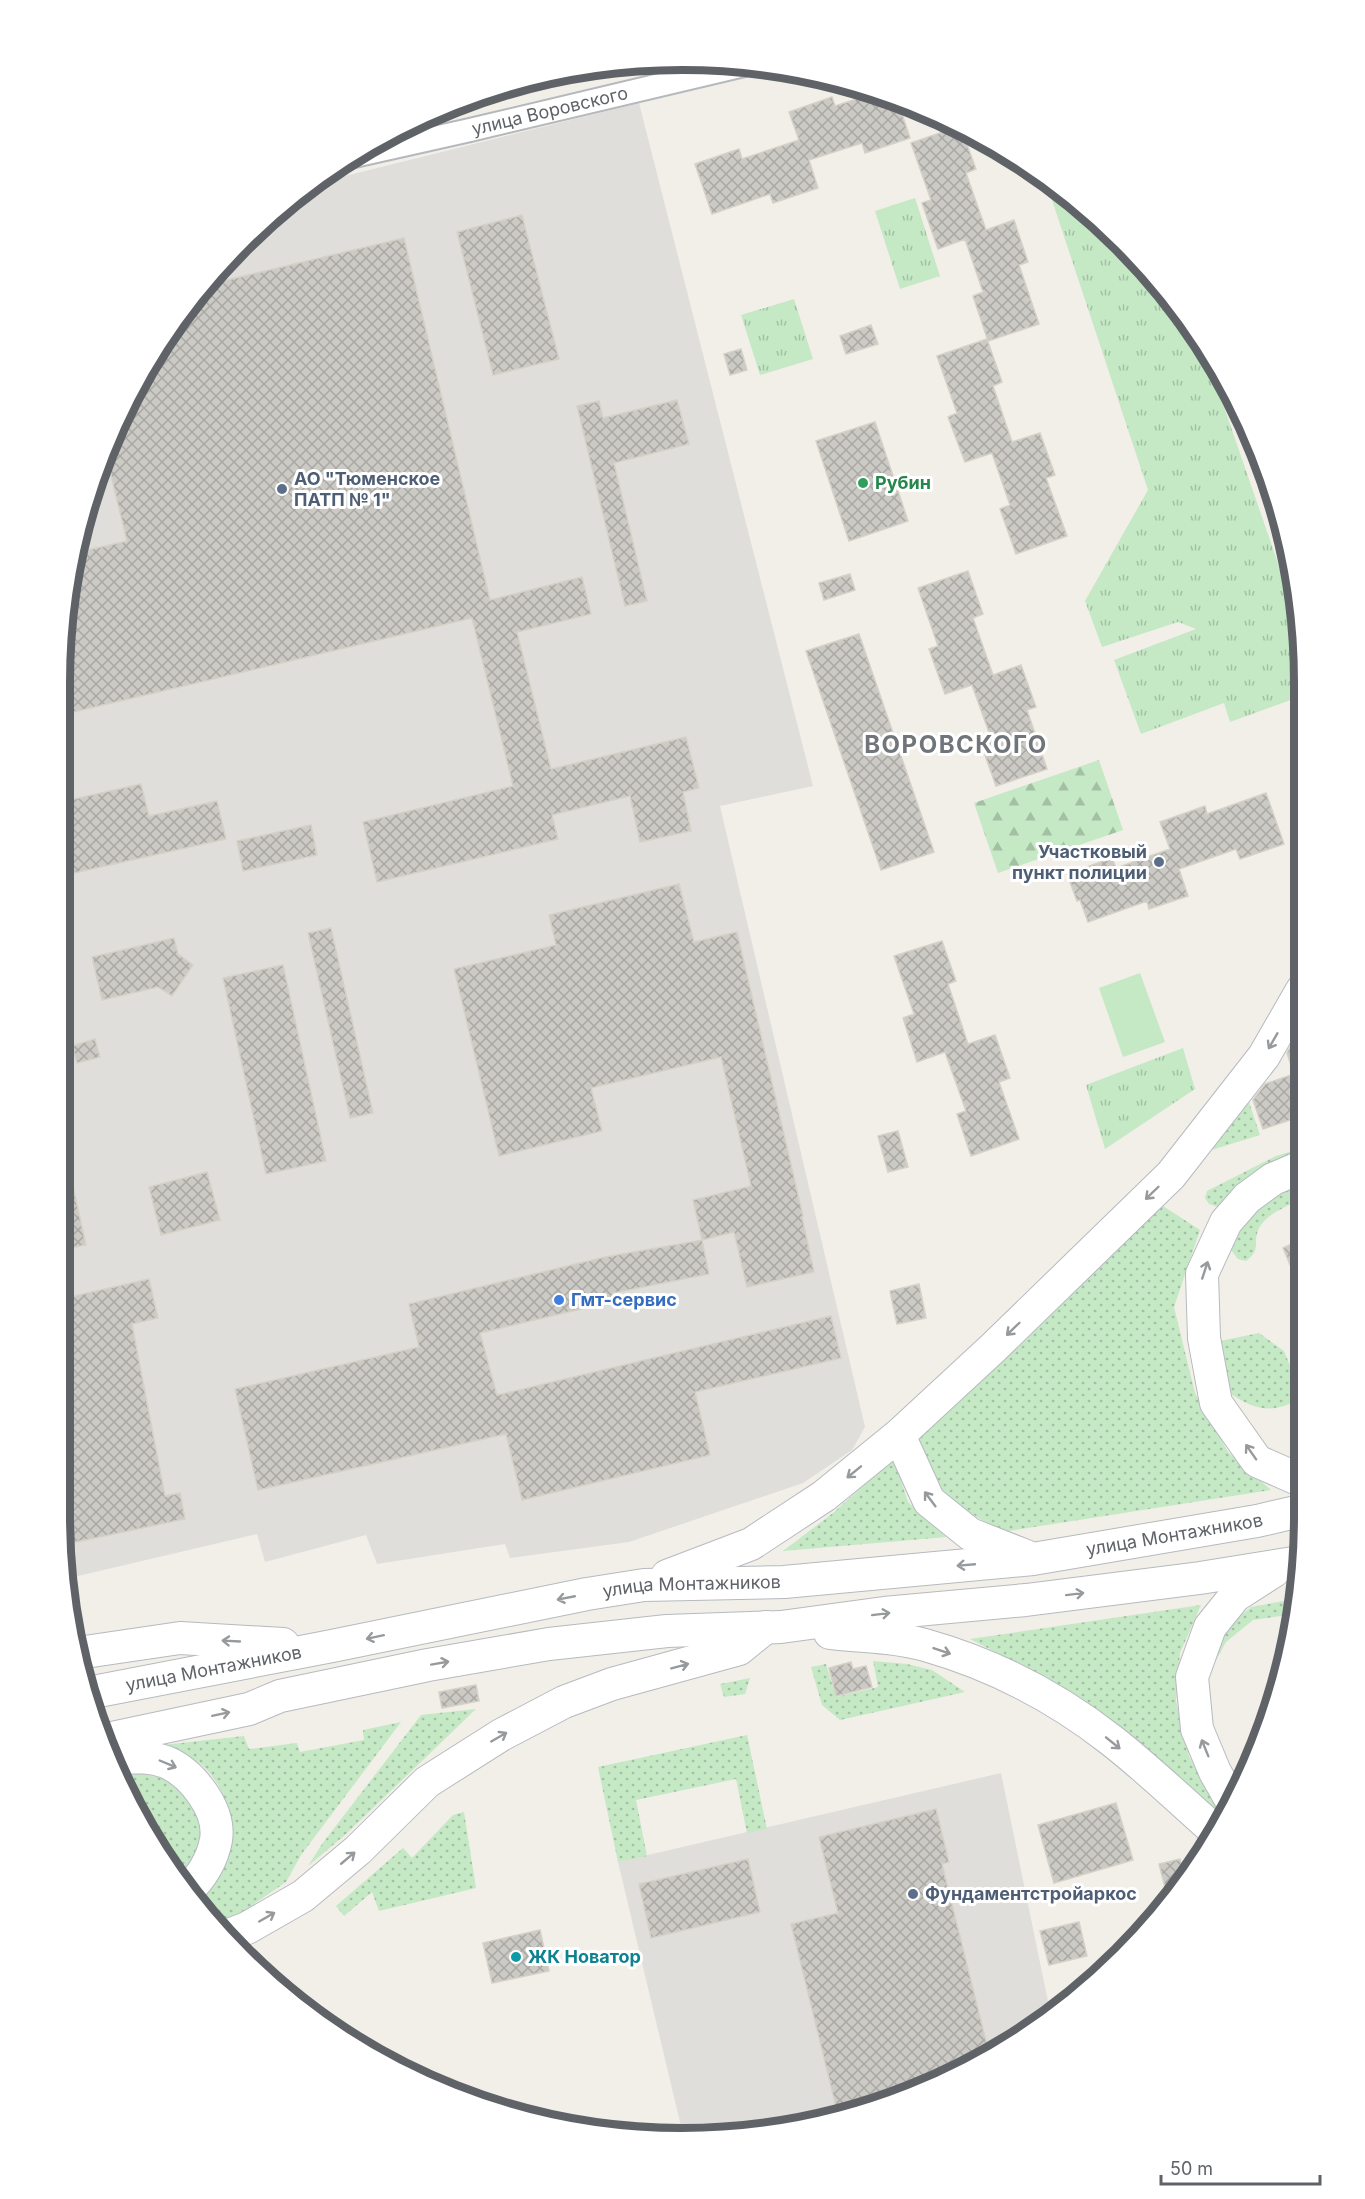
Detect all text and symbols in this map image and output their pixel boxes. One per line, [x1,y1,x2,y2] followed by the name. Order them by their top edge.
[470,82,630,139] street label: улица Воровского
[294,468,441,510] place label: АО "Тюменское ПАТП № 1"
[875,472,931,493] place label: Рубин
[856,476,870,490] marker: Рубин
[275,482,289,496] marker: АО "Тюменское ПАТП № 1"
[864,730,1048,759] district label: ВОРОВСКОГО
[1012,841,1147,883] place label: Участковый пункт полиции
[1152,855,1166,869] marker: Участковый пункт полиции
[1267,1032,1279,1049] one-way arrow
[1145,1186,1160,1200] one-way arrow
[1200,1261,1211,1280] one-way arrow
[571,1289,677,1310] place label: Гмт-сервис
[552,1293,566,1307] marker: Гмт-сервис
[1005,1322,1020,1336] one-way arrow
[1244,1444,1257,1460] one-way arrow
[846,1465,862,1478] one-way arrow
[924,1491,937,1507] one-way arrow
[1085,1509,1265,1560] street label: улица Монтажников
[957,1559,977,1570] one-way arrow
[601,1571,781,1601] street label: улица Монтажников
[1064,1589,1084,1600] one-way arrow
[557,1593,576,1604] one-way arrow
[870,1608,890,1619] one-way arrow
[366,1632,385,1644] one-way arrow
[222,1635,242,1646] one-way arrow
[124,1641,303,1696] street label: улица Монтажников
[933,1647,951,1658] one-way arrow
[430,1657,449,1668] one-way arrow
[670,1660,689,1671] one-way arrow
[212,1708,231,1720] one-way arrow
[490,1730,507,1742] one-way arrow
[1105,1736,1121,1749] one-way arrow
[1199,1739,1210,1758] one-way arrow
[158,1759,176,1770] one-way arrow
[340,1851,355,1865] one-way arrow
[925,1883,1137,1904] place label: Фундаментстройаркос
[906,1887,920,1901] marker: Фундаментстройаркос
[257,1911,275,1922] one-way arrow
[528,1946,641,1967] place label: ЖК Новатор
[509,1950,523,1964] marker: ЖК Новатор
[1161,2148,1320,2186] scale bar
[1170,2158,1213,2179] text: 50 m

